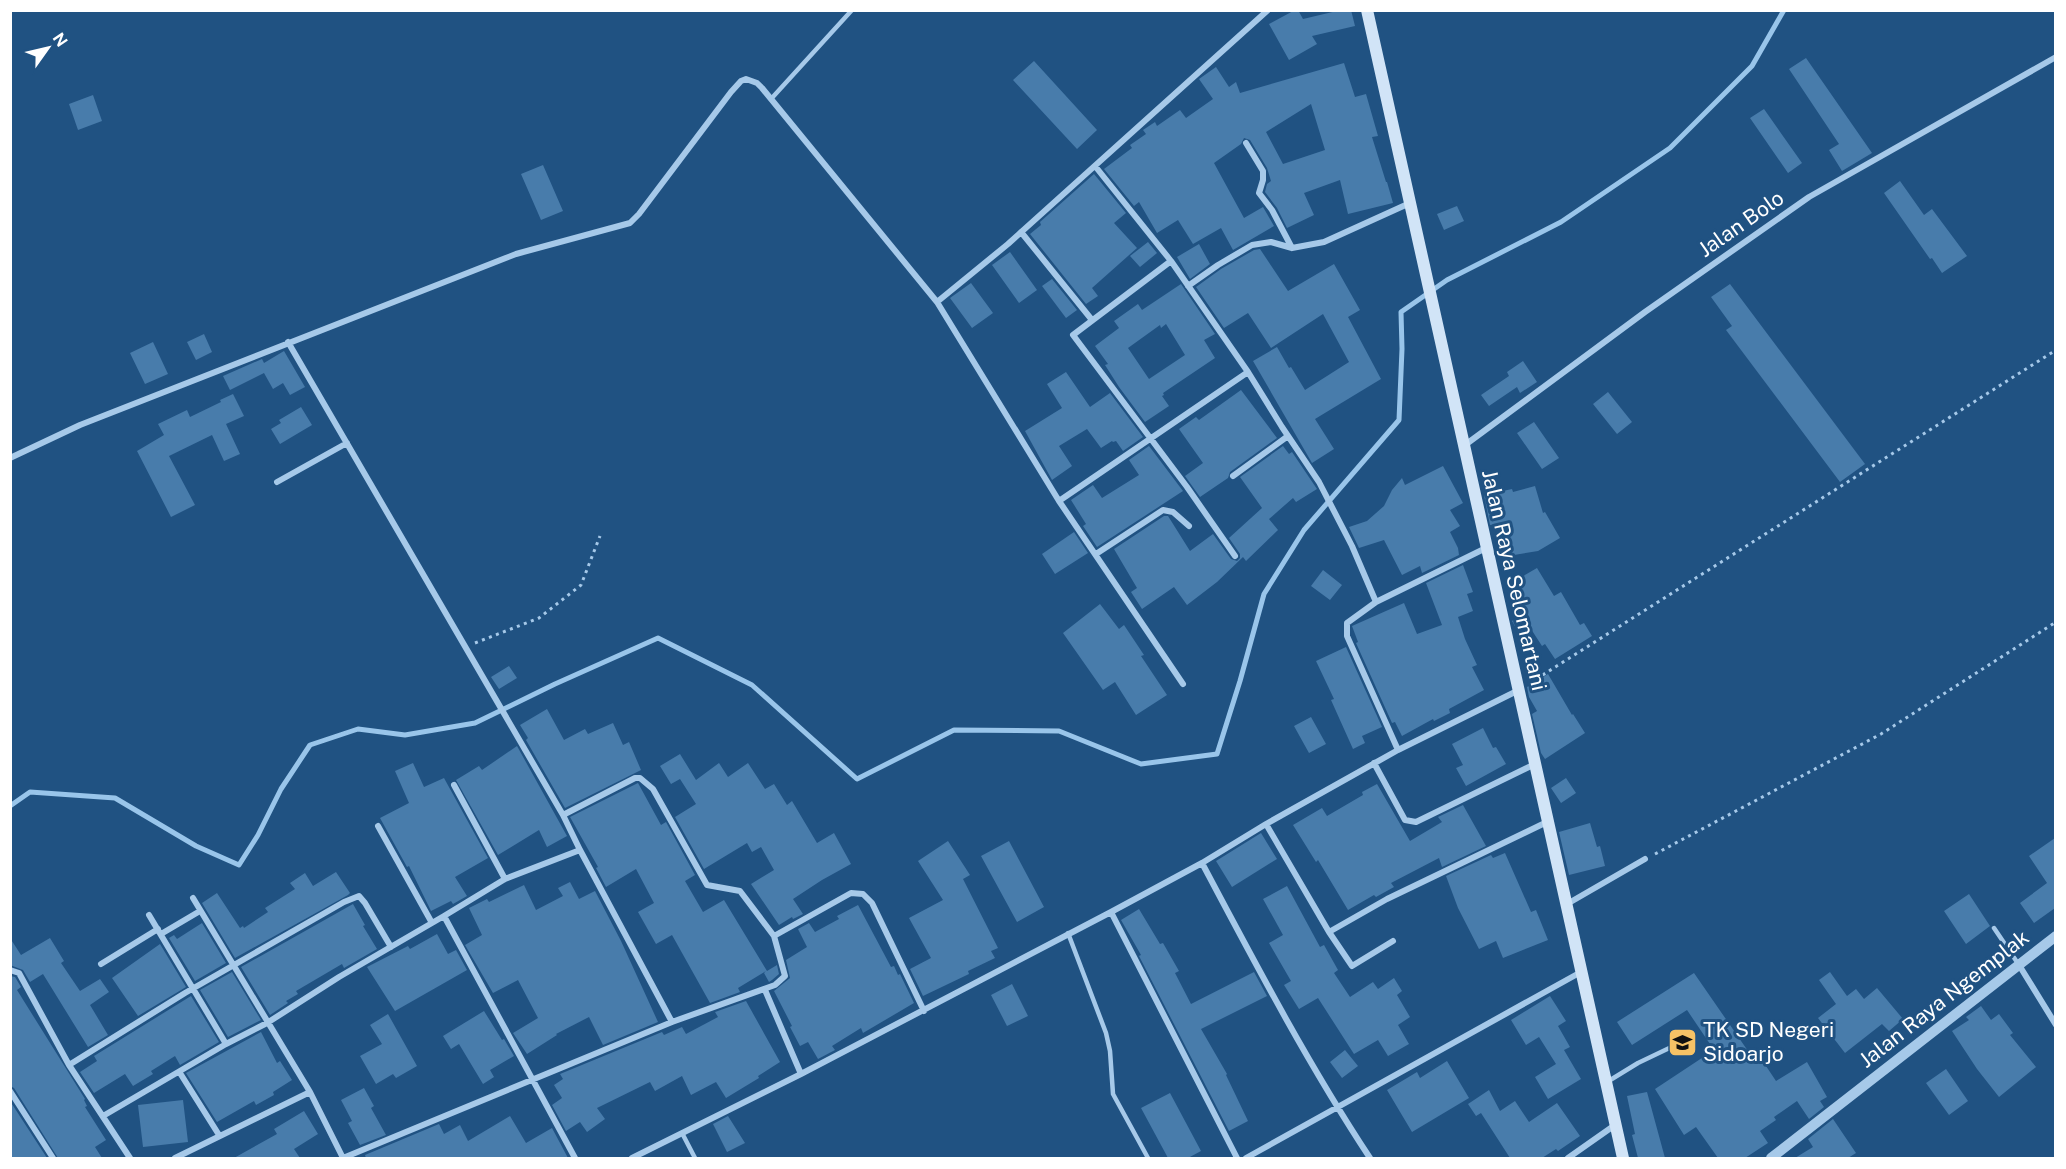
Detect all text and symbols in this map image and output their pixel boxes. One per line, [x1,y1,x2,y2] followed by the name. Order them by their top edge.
[18,18,78,78] north arrow
[49,29,71,50] text: N
[1693,185,1788,262] street label: Jalan Bolo
[1477,467,1552,693] street label: Jalan Raya Selomartani
[1854,924,2034,1073] street label: Jalan Raya Ngemplak
[1703,1017,1834,1066] place label: TK SD Negeri Sidoarjo
[1666,1026,1698,1058] school or university icon: TK SD Negeri Sidoarjo

